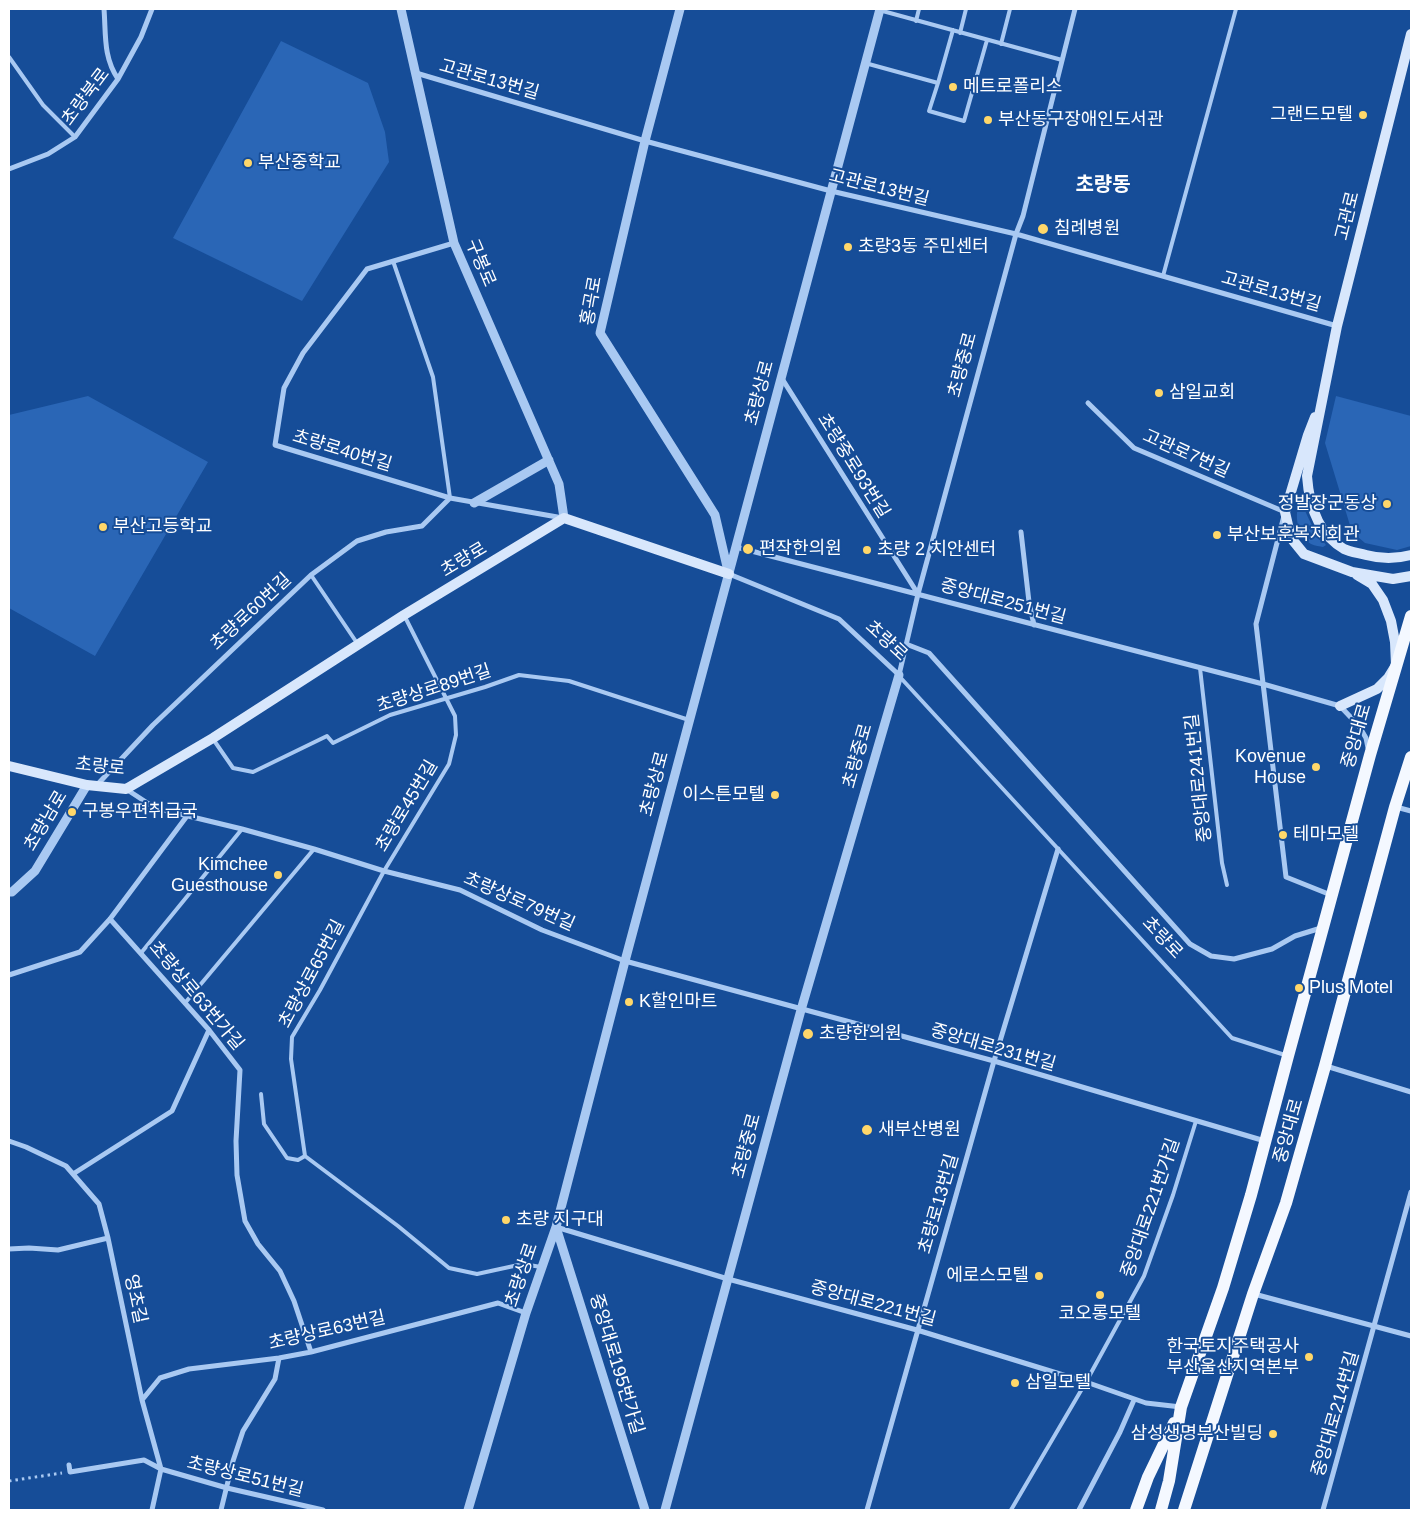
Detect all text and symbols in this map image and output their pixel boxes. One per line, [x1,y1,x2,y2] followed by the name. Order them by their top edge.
[437,55,541,105] street label: 고관로13번길
[57,64,115,130] street label: 초량북로
[963,76,1062,98] place label: 메트로폴리스
[947,81,959,93] marker: 메트로폴리스
[1270,104,1353,126] place label: 그랜드모텔
[998,109,1164,131] place label: 부산동구장애인도서관
[1357,109,1369,121] marker: 그랜드모텔
[982,114,994,126] marker: 부산동구장애인도서관
[258,152,341,174] place label: 부산중학교
[242,157,254,169] marker: 부산중학교
[827,165,931,211] street label: 고관로13번길
[1075,173,1131,197] district label: 초량동
[1332,189,1364,243] street label: 고관로
[1054,218,1120,240] place label: 침례병원
[1036,222,1050,236] marker: 침례병원
[460,236,500,290] street label: 구봉로
[858,236,989,258] place label: 초량3동 주민센터
[842,241,854,253] marker: 초량3동 주민센터
[1219,267,1323,317] street label: 고관로13번길
[577,275,607,327] street label: 홍곡로
[944,330,982,400] street label: 초량중로
[741,358,779,428] street label: 초량상로
[1169,382,1235,404] place label: 삼일교회
[1153,387,1165,399] marker: 삼일교회
[812,410,894,522] street label: 초량중로93번길
[1139,425,1233,483] street label: 고관로7번길
[290,426,394,476] street label: 초량로40번길
[1278,493,1377,515] place label: 정발장군동상
[1381,498,1393,510] marker: 정발장군동상
[113,516,212,538] place label: 부산고등학교
[97,521,109,533] marker: 부산고등학교
[1227,524,1359,546] place label: 부산보훈복지회관
[1211,529,1223,541] marker: 부산보훈복지회관
[437,538,491,582] street label: 초량로
[759,538,842,560] place label: 편작한의원
[877,539,996,561] place label: 초량 2 치안센터
[741,542,755,556] marker: 편작한의원
[861,544,873,556] marker: 초량 2 치안센터
[206,569,296,655] street label: 초량로60번길
[938,575,1068,629] street label: 중앙대로251번길
[860,616,912,666] street label: 초량로
[374,660,494,718] street label: 초량상로89번길
[1337,701,1377,771] street label: 중앙대로
[1181,713,1217,843] street label: 중앙대로241번길
[838,721,878,791] street label: 초량중로
[1235,746,1306,789] place label: Kovenue House
[636,749,674,819] street label: 초량상로
[74,754,126,780] street label: 초량로
[371,756,443,856] street label: 초량로45번길
[1310,761,1322,773] marker: Kovenue House
[682,784,765,806] place label: 이스튼모텔
[20,787,72,855] street label: 초량남로
[769,789,781,801] marker: 이스튼모텔
[82,801,198,823] place label: 구봉우편취급국
[66,806,78,818] marker: 구봉우편취급국
[1293,824,1359,846] place label: 테마모텔
[1277,829,1289,841] marker: 테마모텔
[171,854,268,896] place label: Kimchee Guesthouse
[460,868,578,936] street label: 초량상로79번길
[272,869,284,881] marker: Kimchee Guesthouse
[1137,912,1187,964] street label: 초량로
[274,916,350,1032] street label: 초량상로65번길
[144,937,248,1055] street label: 초량상로63번가길
[1309,977,1393,999] place label: Plus Motel
[1293,982,1305,994] marker: Plus Motel
[639,991,717,1013] place label: K할인마트
[623,996,635,1008] marker: K할인마트
[928,1020,1058,1076] street label: 중앙대로231번길
[819,1023,902,1045] place label: 초량한의원
[801,1027,815,1041] marker: 초량한의원
[1269,1096,1309,1166] street label: 중앙대로
[728,1111,766,1181] street label: 초량중로
[878,1119,961,1141] place label: 새부산병원
[860,1123,874,1137] marker: 새부산병원
[1117,1135,1185,1281] street label: 중앙대로221번가길
[914,1152,964,1256] street label: 초량로13번길
[516,1209,604,1231] place label: 초량 지구대
[500,1214,512,1226] marker: 초량 지구대
[501,1240,543,1310] street label: 초량상로
[946,1265,1029,1287] place label: 에로스모텔
[1033,1270,1045,1282] marker: 에로스모텔
[119,1272,151,1326] street label: 영초길
[808,1277,938,1331] street label: 중앙대로221번길
[1094,1289,1106,1301] marker: 코오롱모텔
[584,1291,648,1437] street label: 중앙대로195번가길
[1059,1303,1141,1325] place label: 코오롱모텔
[266,1307,388,1355] street label: 초량상로63번길
[1167,1336,1299,1378] place label: 한국토지주택공사 부산울산지역본부
[1308,1349,1364,1479] street label: 중앙대로214번길
[1303,1351,1315,1363] marker: 한국토지주택공사 부산울산지역본부
[1025,1372,1091,1394] place label: 삼일모텔
[1009,1377,1021,1389] marker: 삼일모텔
[1131,1423,1263,1445] place label: 삼성생명부산빌딩
[1267,1428,1279,1440] marker: 삼성생명부산빌딩
[184,1452,306,1502] street label: 초량상로51번길

